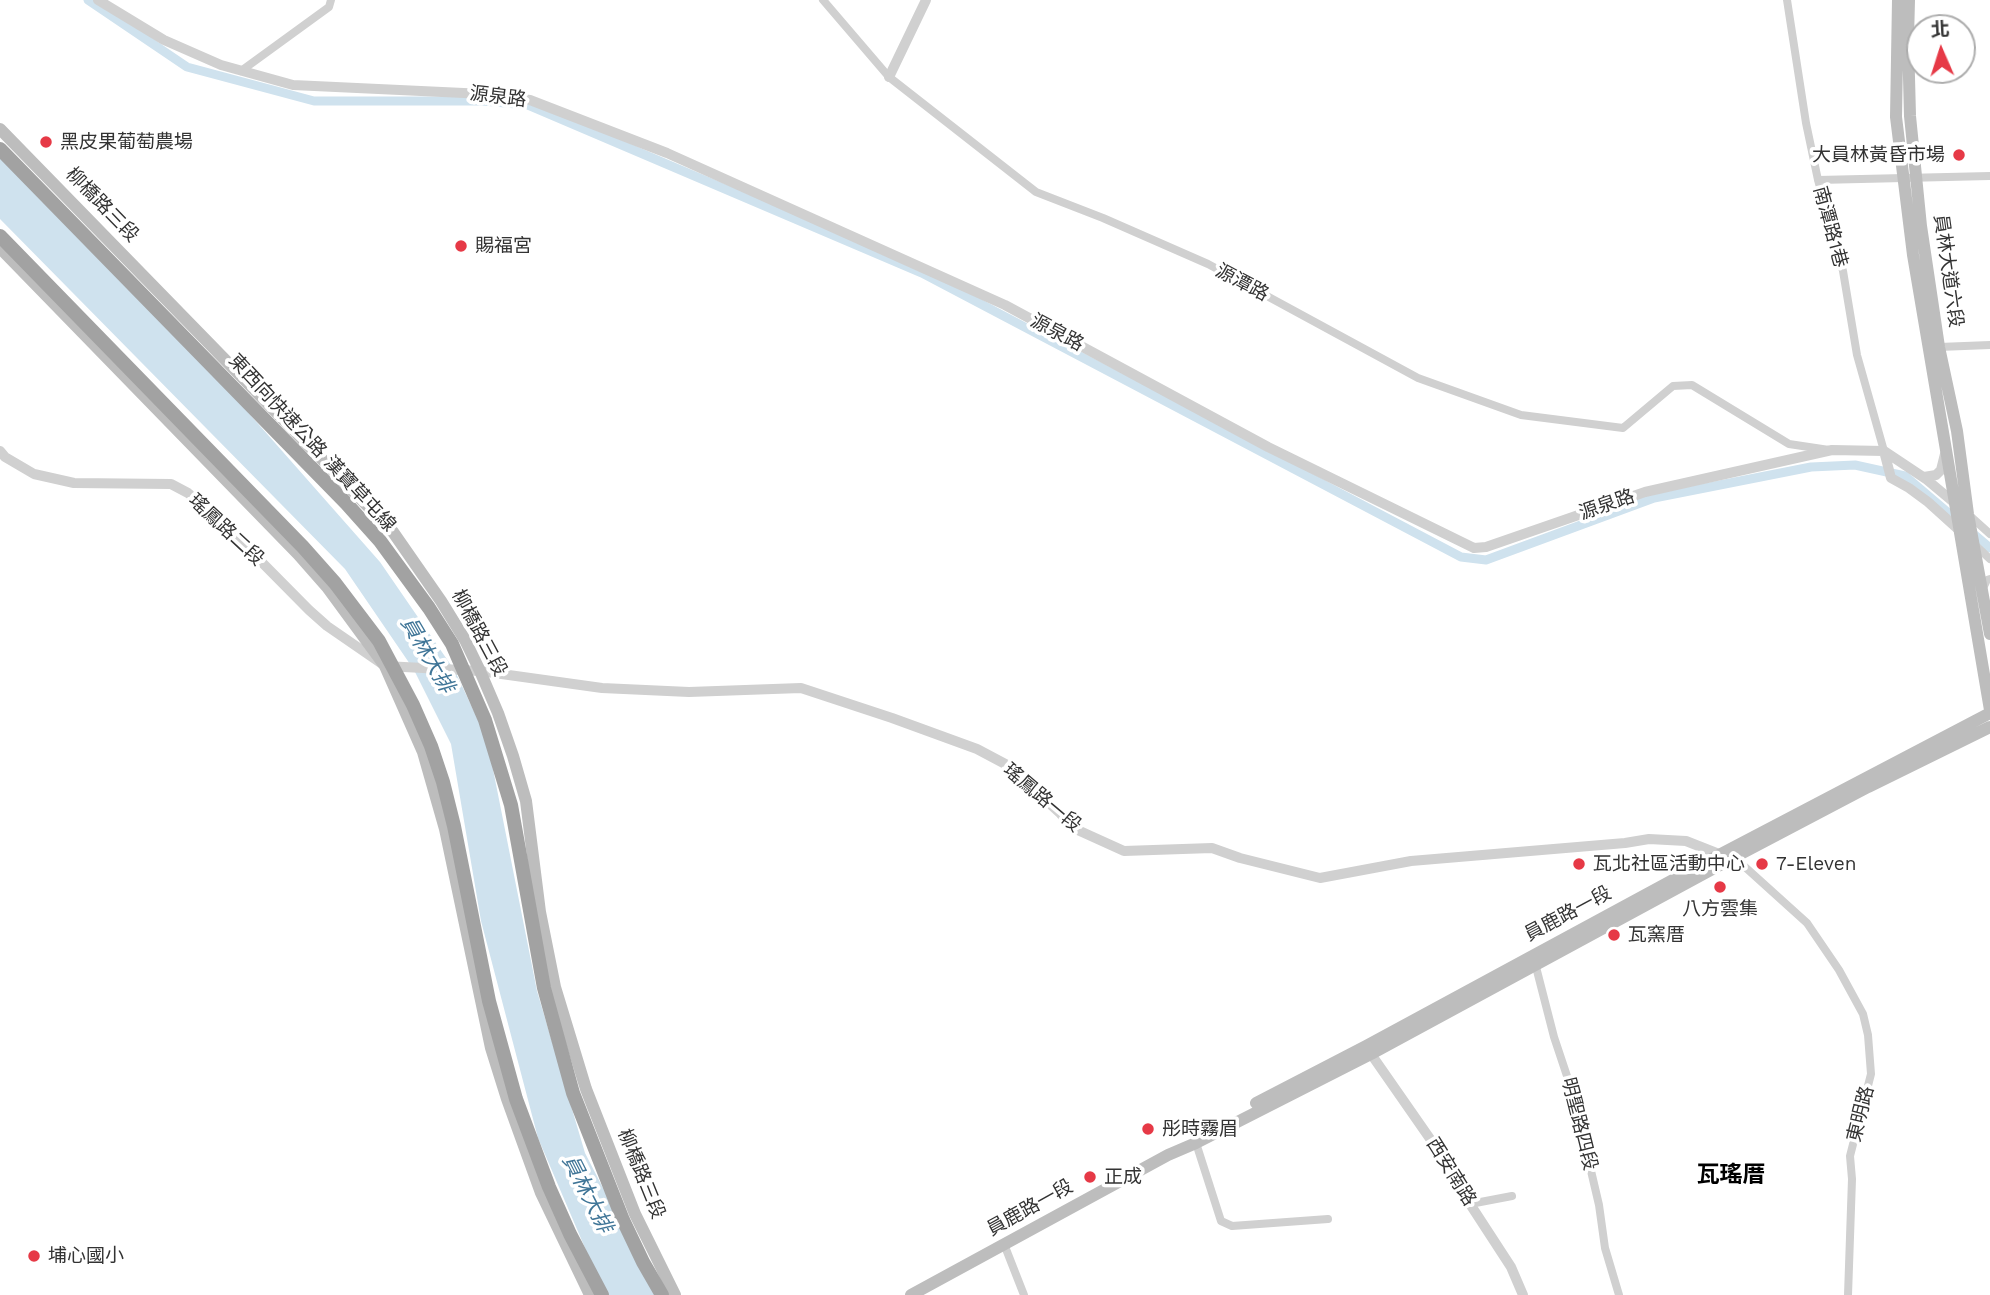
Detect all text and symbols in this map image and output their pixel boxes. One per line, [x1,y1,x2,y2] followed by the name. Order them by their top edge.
[1906,14,1976,84] north arrow
[1930,18,1950,42] text: 北
[468,82,528,112] street label: 源泉路
[60,131,193,153] place label: 黑皮果葡萄農場
[38,134,54,150] marker: 黑皮果葡萄農場
[1812,144,1945,166] place label: 大員林黃昏市場
[1951,147,1967,163] marker: 大員林黃昏市場
[61,163,143,247] street label: 柳橋路三段
[1808,184,1852,270] street label: 南潭路1巷
[1929,213,1967,329] street label: 員林大道六段
[475,235,532,257] place label: 賜福宮
[453,238,469,254] marker: 賜福宮
[1211,260,1273,306] street label: 源潭路
[1026,310,1088,356] street label: 源泉路
[224,349,400,537] street label: 東西向快速公路 漢寶草屯線
[1576,485,1638,525] street label: 源泉路
[183,489,269,571] street label: 瑤鳳路二段
[447,586,511,680] street label: 柳橋路三段
[395,612,459,698] water label: 員林大排
[998,759,1086,837] street label: 瑤鳳路一段
[1593,853,1745,875] place label: 瓦北社區活動中心
[1776,853,1857,875] place label: 7-Eleven
[1571,856,1587,872] marker: 瓦北社區活動中心
[1754,856,1770,872] marker: 7-Eleven
[1712,879,1728,895] marker: 八方雲集
[1521,882,1615,946] street label: 員鹿路一段
[1682,898,1758,920] place label: 八方雲集
[1628,924,1685,946] place label: 瓦窯厝
[1606,927,1622,943] marker: 瓦窯厝
[1556,1075,1602,1173] street label: 明聖路四段
[1843,1084,1879,1144] street label: 東明路
[1162,1118,1238,1140] place label: 彤時霧眉
[1140,1121,1156,1137] marker: 彤時霧眉
[613,1126,669,1222] street label: 柳橋路三段
[1421,1134,1481,1210] street label: 西安南路
[557,1151,617,1237] water label: 員林大排
[1697,1161,1765,1189] district label: 瓦瑤厝
[1104,1166,1142,1188] place label: 正成
[1082,1169,1098,1185] marker: 正成
[983,1175,1077,1241] street label: 員鹿路一段
[48,1245,124,1267] place label: 埔心國小
[26,1248,42,1264] marker: 埔心國小

